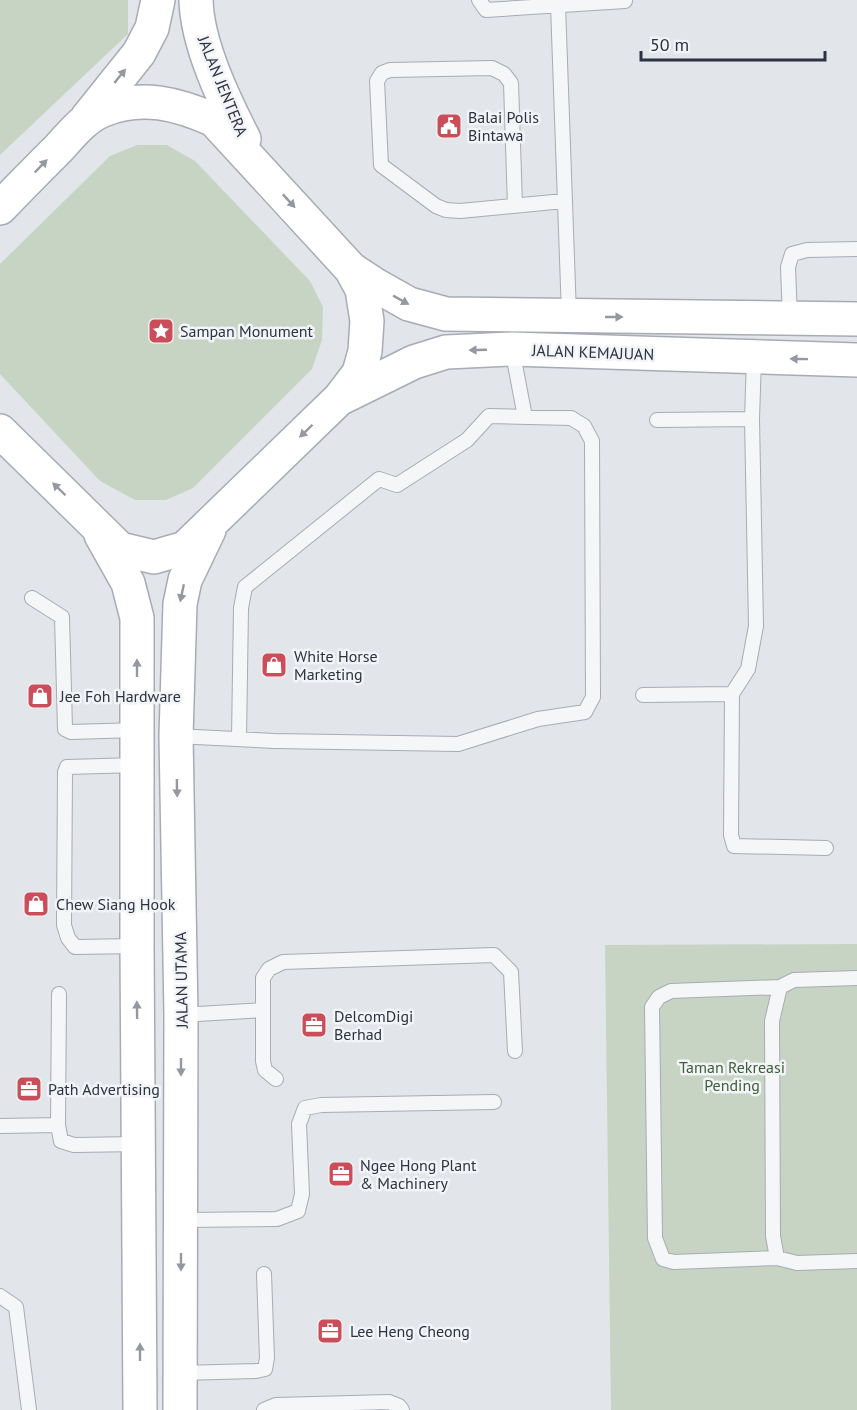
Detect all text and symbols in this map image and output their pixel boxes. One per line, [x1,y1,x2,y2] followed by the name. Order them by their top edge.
[641,24,826,62] scale bar
[193,32,252,140] street label: JALAN JENTERA
[650,33,689,56] text: 50 m
[114,69,126,84] one-way arrow
[468,107,539,145] place label: Balai Polis Bintawa
[434,111,464,141] public building icon: Balai Polis Bintawa
[33,160,47,174] one-way arrow
[282,194,296,208] one-way arrow
[393,295,410,305] one-way arrow
[605,312,624,322] one-way arrow
[146,316,176,346] place icon: Sampan Monument
[180,321,314,341] place label: Sampan Monument
[531,340,654,364] street label: JALAN KEMAJUAN
[468,346,487,355] one-way arrow
[789,354,808,364] one-way arrow
[298,424,313,438] one-way arrow
[52,482,66,496] one-way arrow
[177,584,187,603] one-way arrow
[294,646,378,684] place label: White Horse Marketing
[259,650,289,680] shop icon: White Horse Marketing
[132,658,142,677] one-way arrow
[25,681,55,711] shop icon: Jee Foh Hardware
[59,686,181,706] place label: Jee Foh Hardware
[172,779,182,798] one-way arrow
[21,889,51,919] shop icon: Chew Siang Hook
[56,894,176,914] place label: Chew Siang Hook
[170,931,192,1029] street label: JALAN UTAMA
[132,1000,142,1019] one-way arrow
[334,1006,413,1044] place label: DelcomDigi Berhad
[299,1010,329,1040] office icon: DelcomDigi Berhad
[679,1057,785,1095] park label: Taman Rekreasi Pending
[176,1058,186,1077] one-way arrow
[14,1074,44,1104] office icon: Path Advertising
[48,1079,160,1099] place label: Path Advertising
[360,1155,477,1193] place label: Ngee Hong Plant & Machinery
[326,1159,356,1189] office icon: Ngee Hong Plant & Machinery
[176,1253,186,1272] one-way arrow
[315,1316,345,1346] office icon: Lee Heng Cheong
[350,1321,470,1341] place label: Lee Heng Cheong
[135,1342,145,1361] one-way arrow

